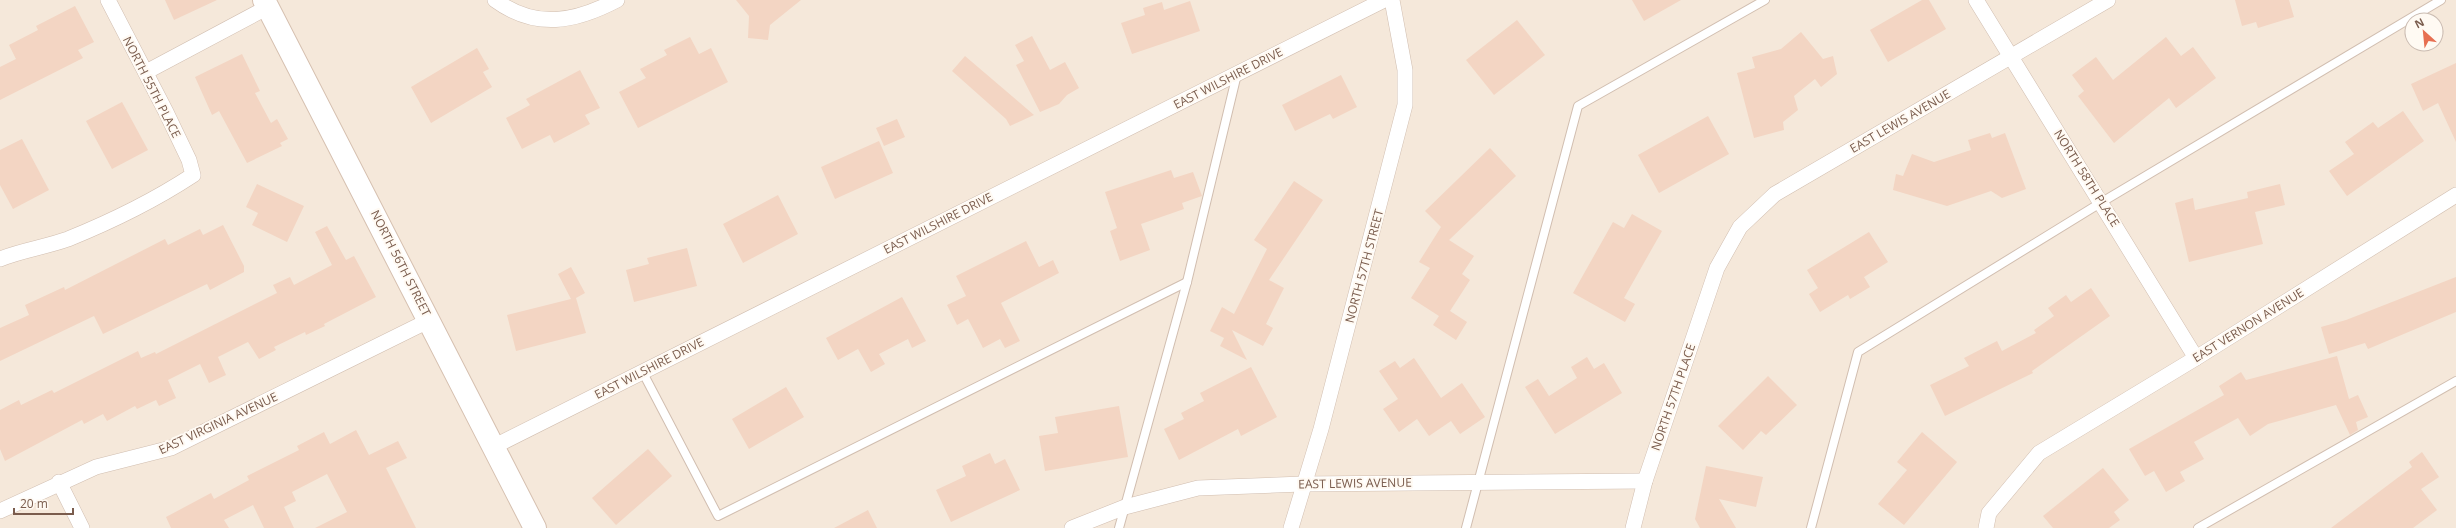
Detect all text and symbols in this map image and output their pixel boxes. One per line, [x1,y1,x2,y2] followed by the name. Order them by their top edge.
[2404,12,2444,52] north arrow
[2412,14,2427,31] text: N
[119,33,185,141] street label: NORTH 55TH PLACE
[1170,43,1286,113] street label: EAST WILSHIRE DRIVE
[1847,85,1953,157] street label: EAST LEWIS AVENUE
[2050,126,2124,230] street label: NORTH 58TH PLACE
[880,188,996,258] street label: EAST WILSHIRE DRIVE
[367,207,435,319] street label: NORTH 56TH STREET
[1341,207,1387,325] street label: NORTH 57TH STREET
[2189,284,2307,366] street label: EAST VERNON AVENUE
[591,333,707,403] street label: EAST WILSHIRE DRIVE
[1647,341,1699,453] street label: NORTH 57TH PLACE
[156,388,280,458] street label: EAST VIRGINIA AVENUE
[1298,474,1412,492] street label: EAST LEWIS AVENUE
[14,490,73,516] scale bar
[20,495,48,512] text: 20 m

